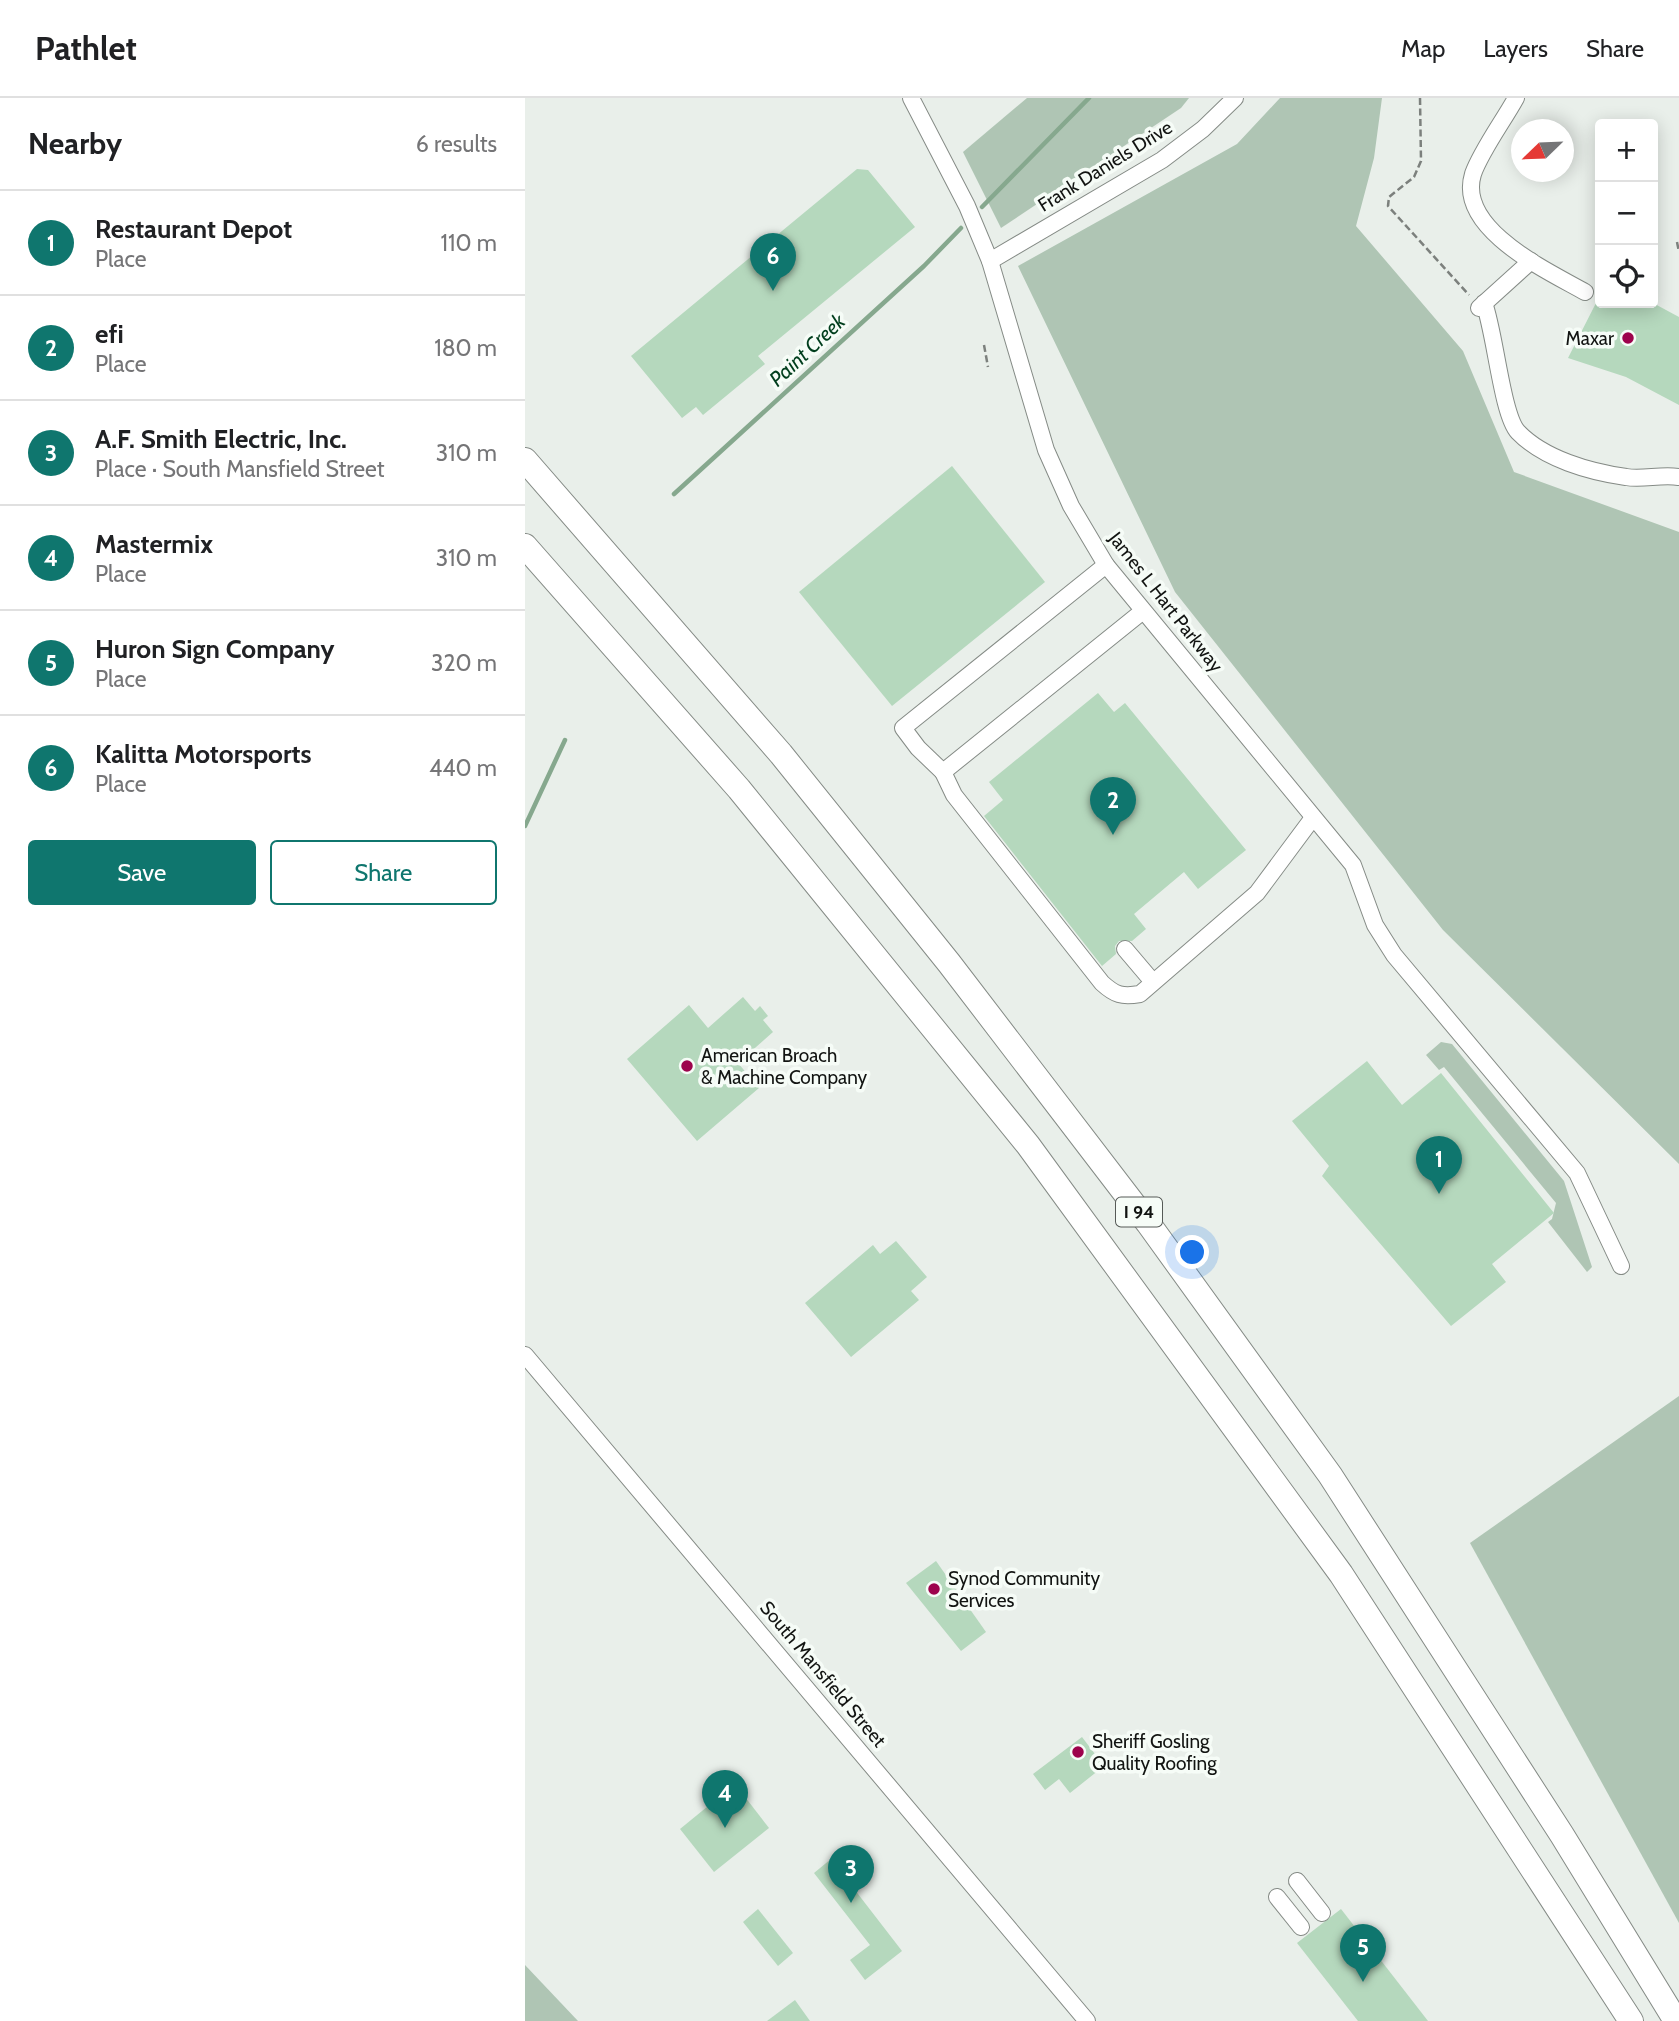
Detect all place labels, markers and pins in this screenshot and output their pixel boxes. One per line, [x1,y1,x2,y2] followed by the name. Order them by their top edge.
[750,233,796,291] pin: 6
[1566,327,1614,350] place label: Maxar
[1620,330,1636,346] marker: Maxar
[1090,777,1136,835] pin: 2
[701,1044,868,1089] place label: American Broach & Machine Company
[679,1058,695,1074] marker: American Broach & Machine Company
[1416,1136,1462,1194] pin: 1
[948,1567,1101,1612] place label: Synod Community Services
[926,1581,942,1597] marker: Synod Community Services
[1092,1730,1217,1775] place label: Sheriff Gosling Quality Roofing
[1070,1744,1086,1760] marker: Sheriff Gosling Quality Roofing
[702,1770,748,1828] pin: 4
[828,1845,874,1903] pin: 3
[1340,1924,1386,1982] pin: 5

